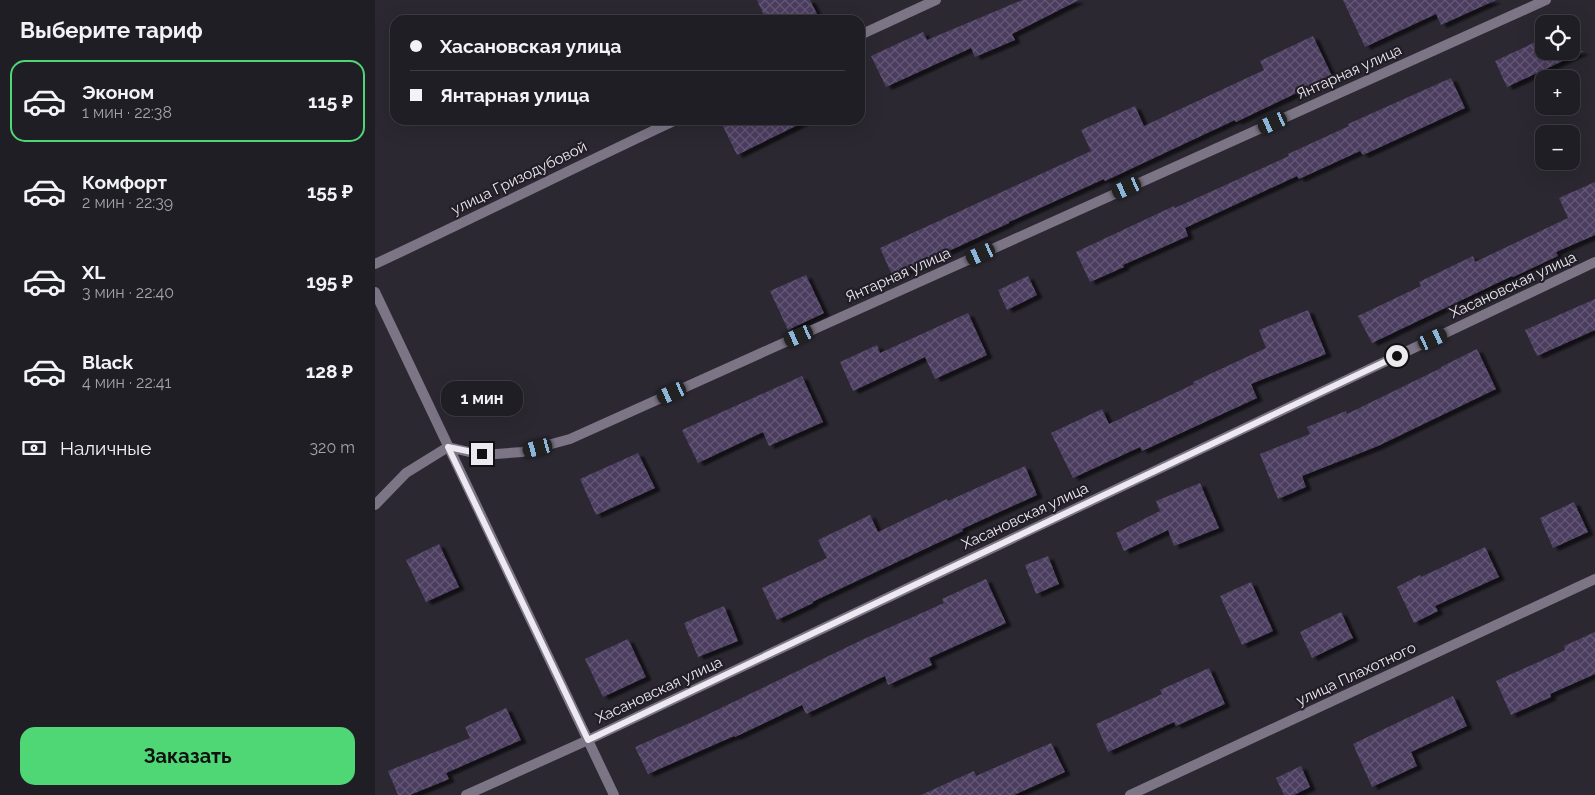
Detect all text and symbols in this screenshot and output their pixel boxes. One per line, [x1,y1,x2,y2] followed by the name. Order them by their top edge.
[1535,15,1580,170] map controls
[1535,15,1580,60] button: locate
[20,17,203,43] text: Выберите тариф
[440,35,621,57] text: Хасановская улица
[1294,41,1404,103] street label: Янтарная улица
[1535,70,1580,115] button: +
[22,79,67,124] icon: car
[82,81,154,103] text: Эконом
[440,84,590,106] text: Янтарная улица
[308,90,353,112] text: 115 ₽
[82,103,172,122] text: 1 мин · 22:38
[1256,110,1289,136] car
[1535,125,1580,170] button: −
[448,137,590,219] street label: улица Гризодубовой
[22,169,67,214] icon: car
[82,171,167,193] text: Комфорт
[1110,175,1143,201] car
[307,180,353,202] text: 155 ₽
[82,193,173,212] text: 2 мин · 22:39
[964,241,997,267] car
[843,244,953,306] street label: Янтарная улица
[1447,248,1579,322] street label: Хасановская улица
[22,259,67,304] icon: car
[82,261,105,283] text: XL
[306,270,353,292] text: 195 ₽
[82,283,174,302] text: 3 мин · 22:40
[782,323,815,349] car
[1416,326,1449,352] car
[1386,345,1408,367] route start
[22,349,67,394] icon: car
[82,351,133,373] text: Black
[306,360,353,382] text: 128 ₽
[82,373,171,392] text: 4 мин · 22:41
[655,380,688,406] car
[441,382,523,416] callout: 1 мин
[461,389,503,408] text: 1 мин
[20,434,48,462] icon: cash
[60,437,151,459] text: Наличные
[521,437,554,459] car
[310,438,355,457] text: 320 m
[471,443,493,465] route end
[959,479,1091,553] street label: Хасановская улица
[1293,638,1419,710] street label: улица Плахотного
[593,653,725,727] street label: Хасановская улица
[20,727,355,785] button: Заказать

